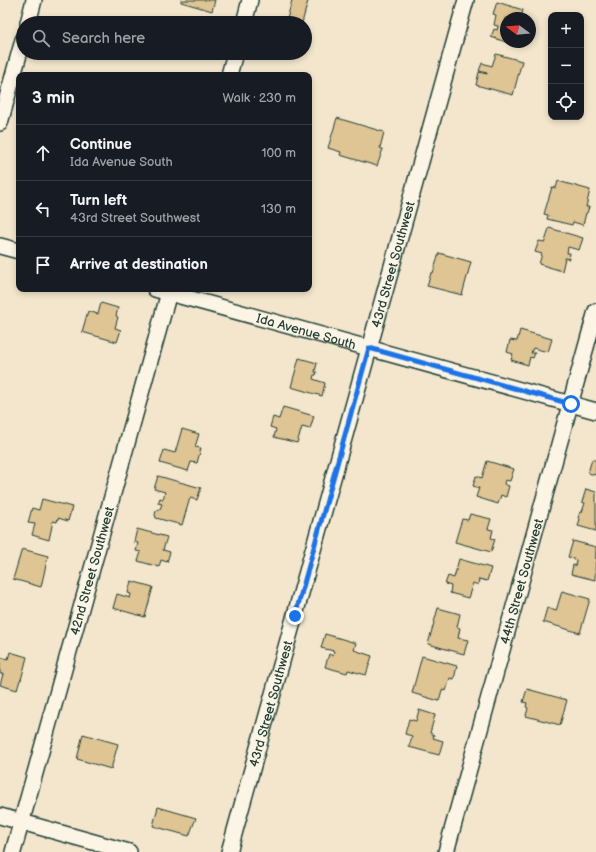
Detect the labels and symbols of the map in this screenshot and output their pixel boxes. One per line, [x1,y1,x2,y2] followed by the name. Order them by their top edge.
[500,12,536,48] north arrow
[368,200,419,330] street label: 43rd Street Southwest
[254,310,358,353] street label: Ida Avenue South
[562,395,580,413] route start
[67,505,118,637] street label: 42nd Street Southwest
[497,517,547,646] street label: 44th Street Southwest
[286,607,304,625] route end
[246,639,296,769] street label: 43rd Street Southwest

